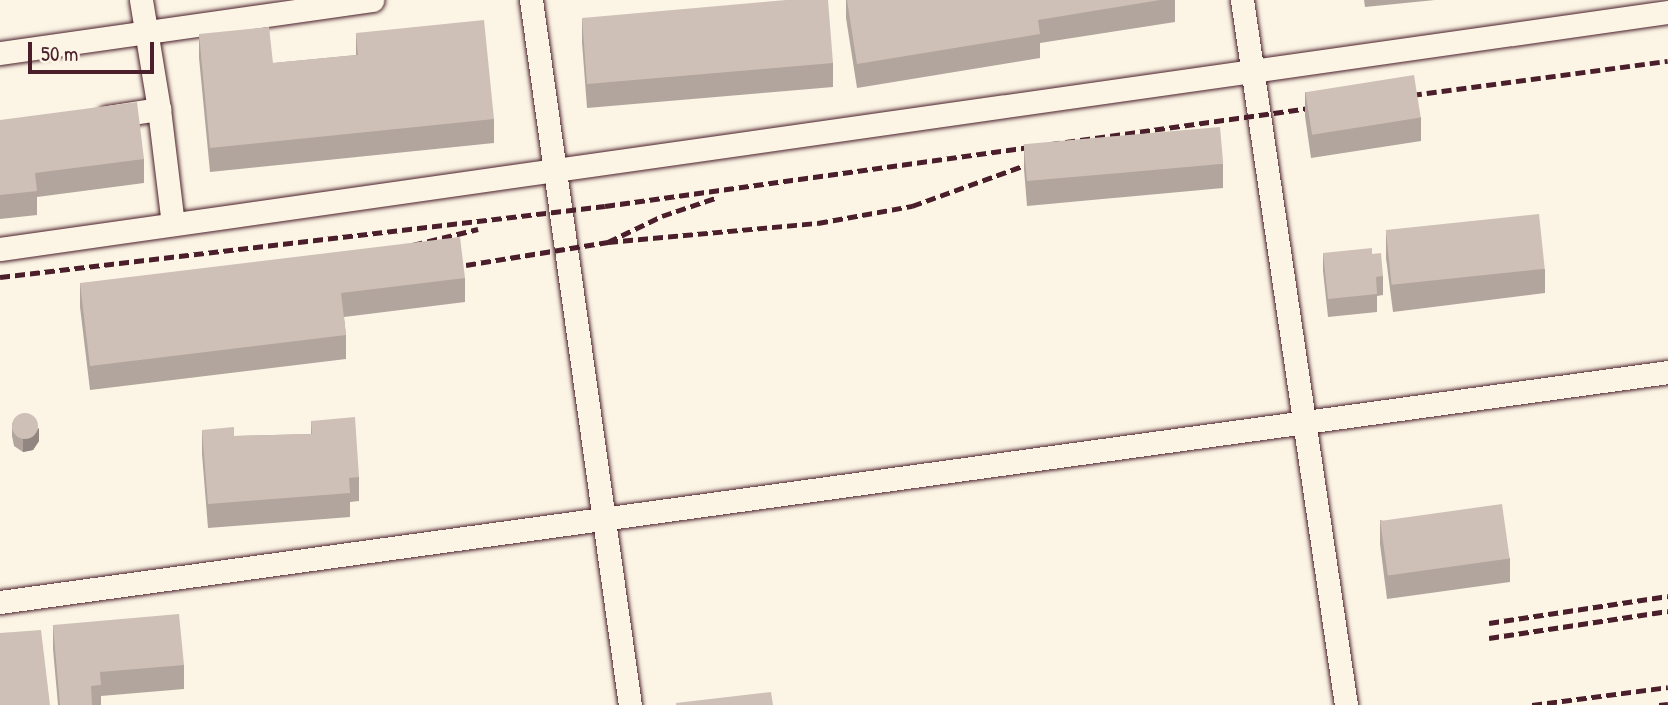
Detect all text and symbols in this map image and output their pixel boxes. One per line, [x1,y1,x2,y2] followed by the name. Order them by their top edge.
[32,28,158,72] scale bar
[41,39,78,68] text: 50 m

